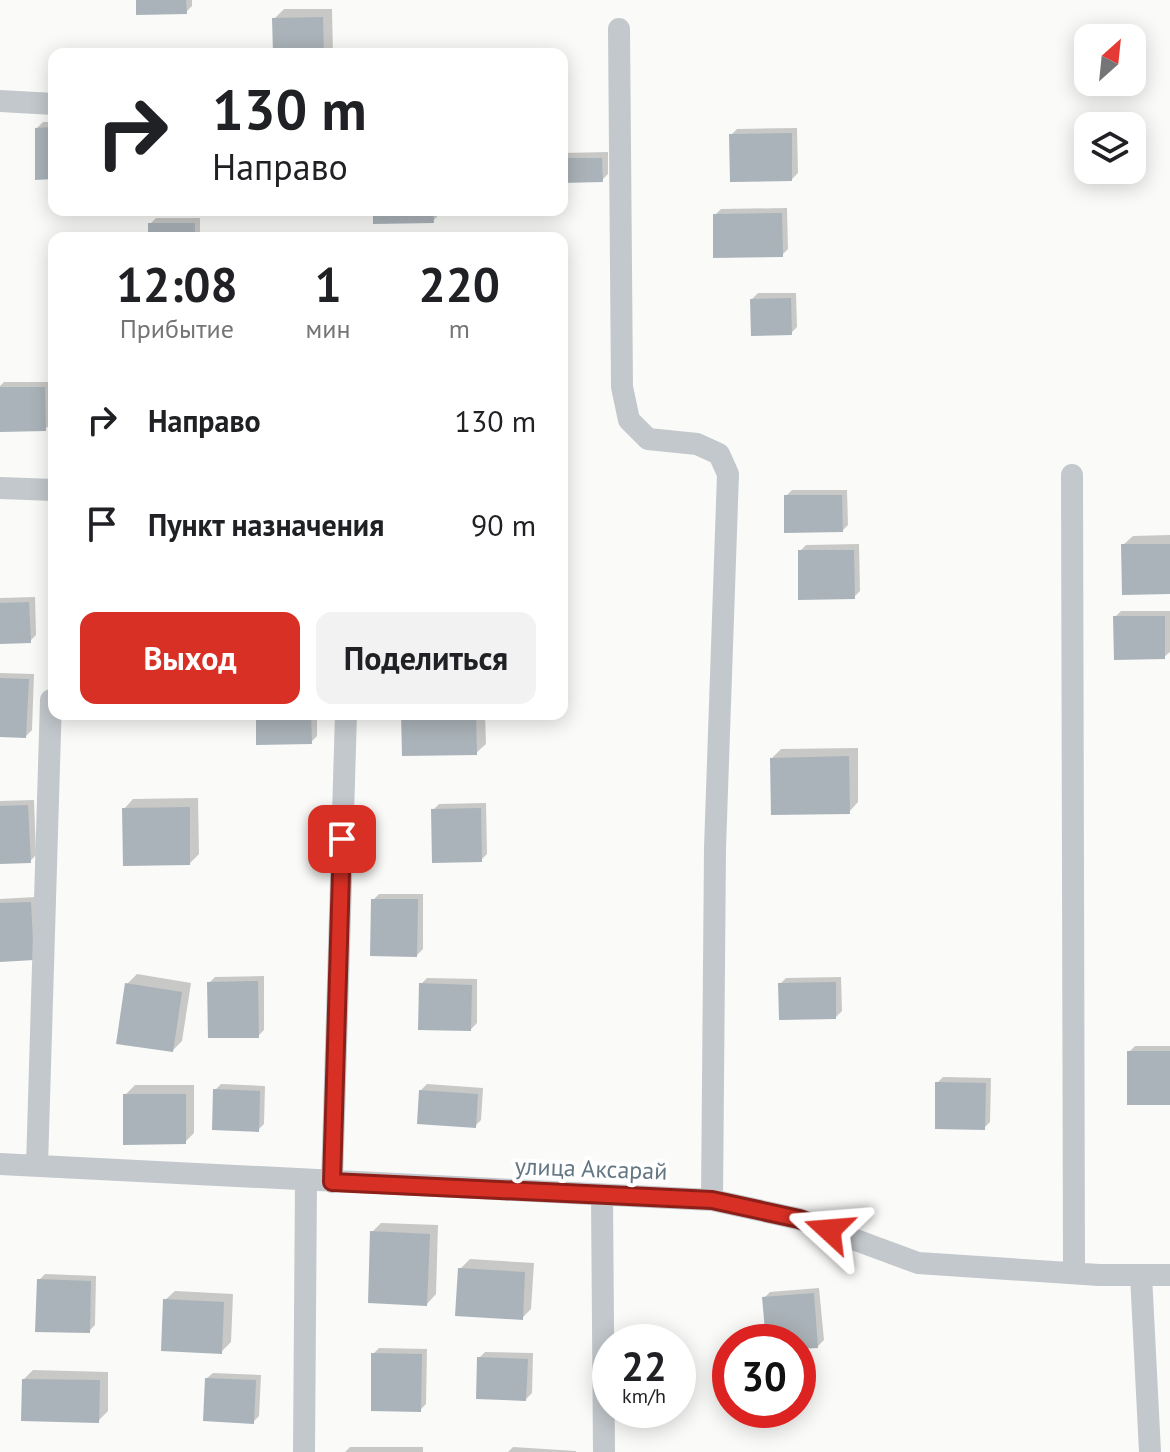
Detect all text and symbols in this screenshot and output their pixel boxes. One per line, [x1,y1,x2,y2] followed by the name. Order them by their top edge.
[1074,24,1146,96] north arrow
[1074,24,1146,184] map controls
[212,73,367,145] text: 130 m
[80,80,184,184] icon: right
[1074,112,1146,184] button: layers
[212,143,348,190] text: Направо
[116,253,238,315] text: 12:08
[314,253,342,315] text: 1
[418,253,500,315] text: 220
[120,312,234,345] text: Прибытие
[306,312,351,345] text: мин
[449,312,470,345] text: m
[80,398,124,442] icon: right
[148,401,261,440] text: Направо
[455,401,536,440] text: 130 m
[80,502,124,546] icon: arrive
[148,505,384,544] text: Пункт назначения
[471,505,536,544] text: 90 m
[80,612,300,704] button: Выход
[316,612,536,704] button: Поделиться
[308,805,376,873] pin
[320,817,364,861] icon: arrive
[514,1150,668,1187] street label: улица Аксарай
[787,1188,871,1272] position arrow
[712,1324,816,1428] speed limit sign: 30
[621,1340,667,1392] text: 22
[622,1383,666,1409] text: km/h

